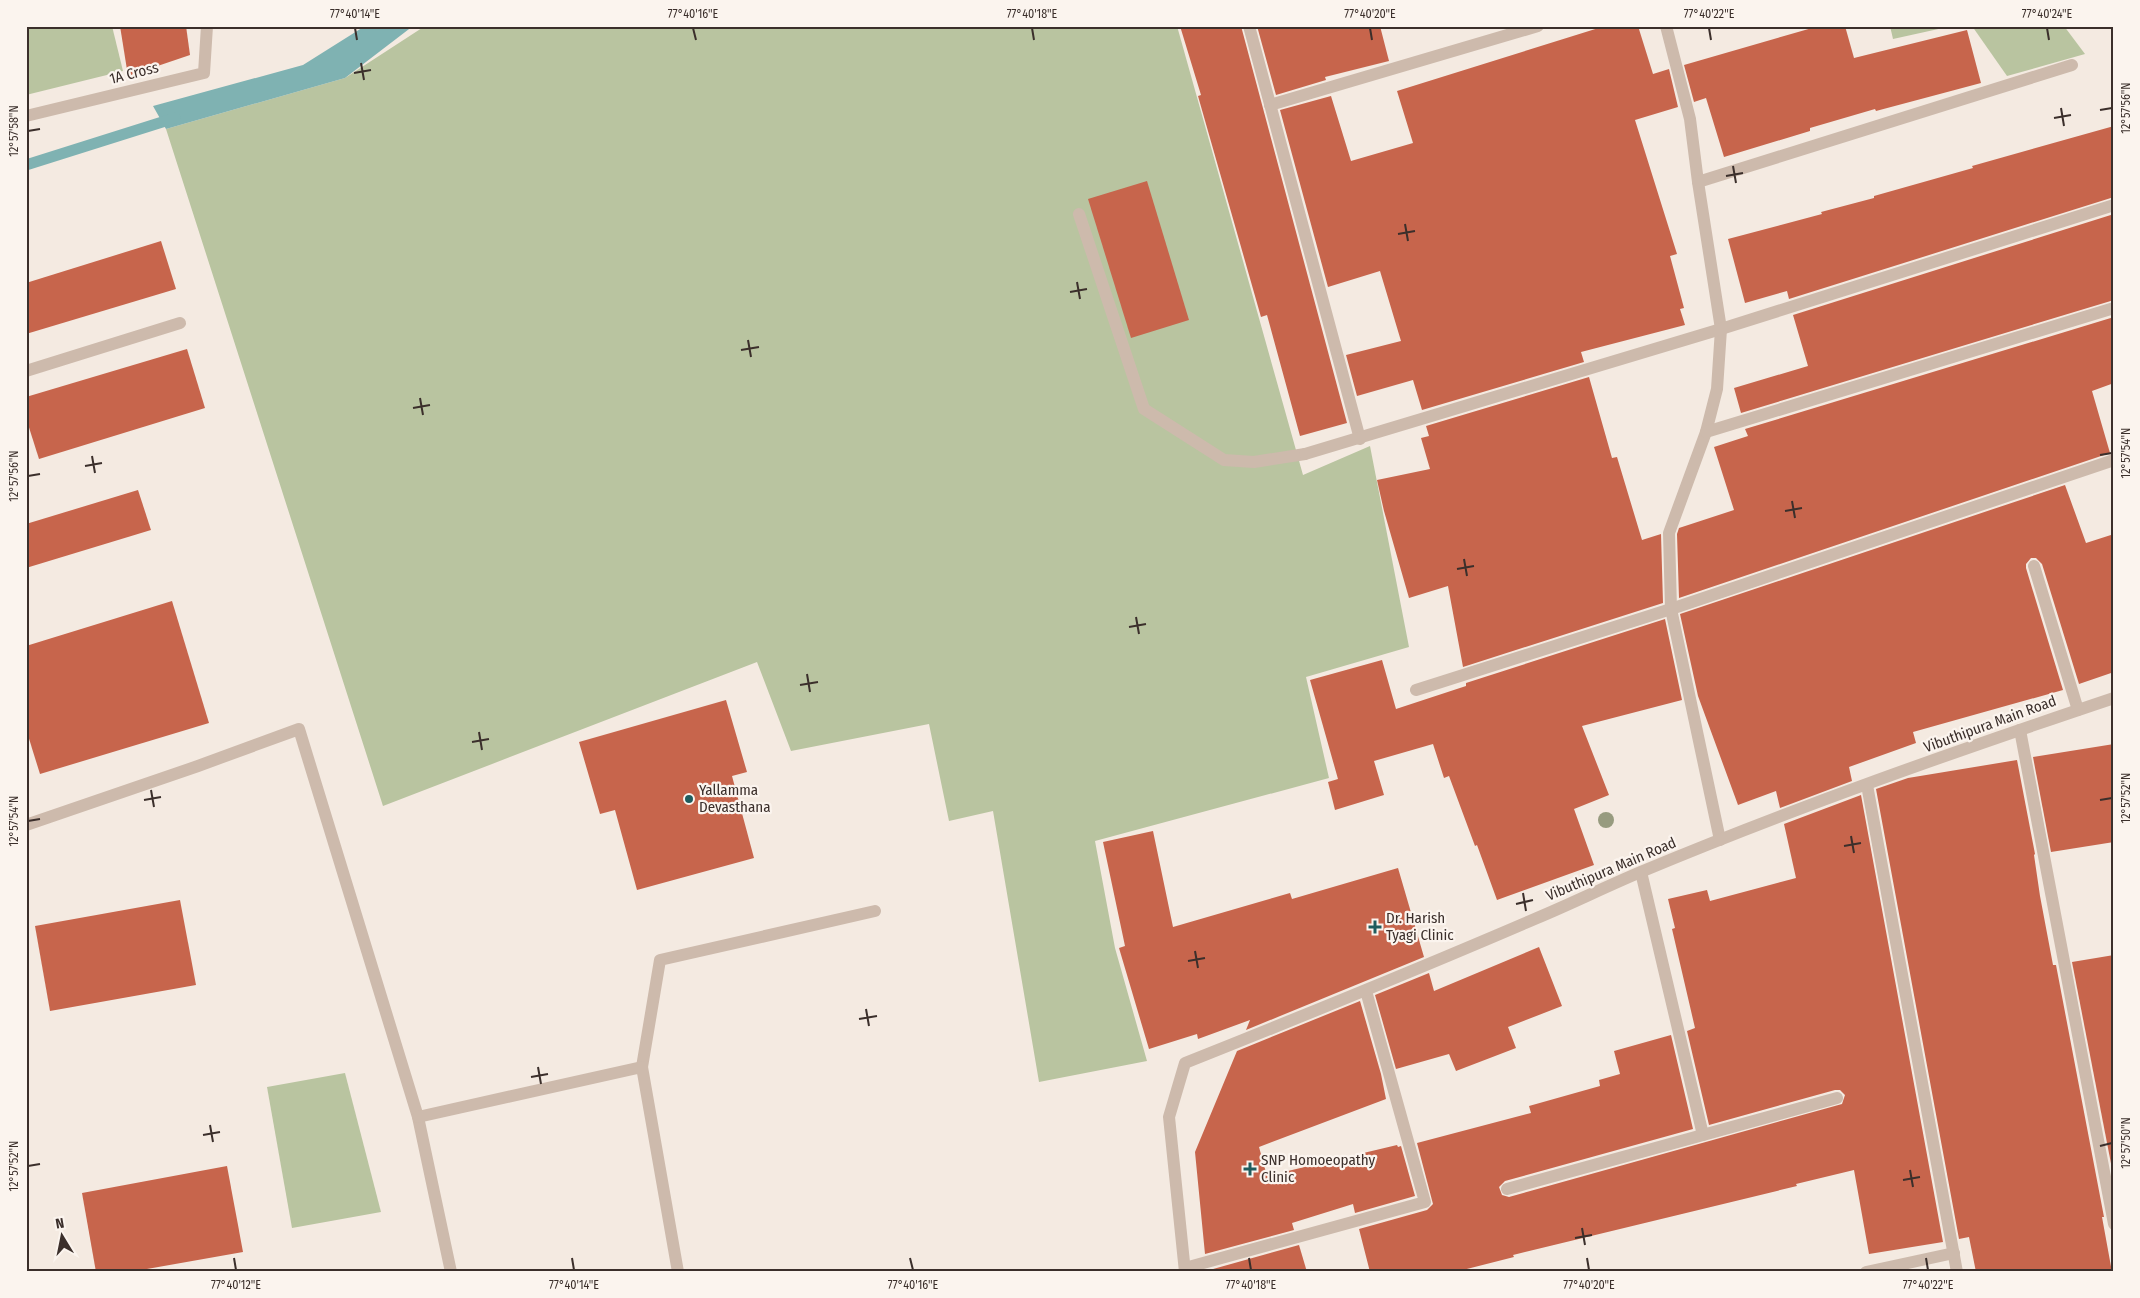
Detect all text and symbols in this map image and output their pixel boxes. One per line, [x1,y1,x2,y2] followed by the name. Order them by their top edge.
[330,7,380,21] text: 77°40'14"E
[668,7,719,21] text: 77°40'16"E
[1007,7,1058,21] text: 77°40'18"E
[1344,7,1396,21] text: 77°40'20"E
[1684,7,1735,21] text: 77°40'22"E
[2022,7,2073,21] text: 77°40'24"E
[108,58,160,88] street label: 1A Cross
[2119,82,2133,134] text: 12°57'56"N
[7,105,21,157] text: 12°57'58"N
[2119,428,2133,478] text: 12°57'54"N
[7,450,21,502] text: 12°57'56"N
[1921,692,2059,756] street label: Vibuthipura Main Road
[2119,773,2133,823] text: 12°57'52"N
[699,781,771,816] place label: Yallamma Devasthana
[683,793,695,805] marker: Yallamma Devasthana
[7,796,21,846] text: 12°57'54"N
[1543,833,1679,905] street label: Vibuthipura Main Road
[1386,909,1454,944] place label: Dr. Harish Tyagi Clinic
[1368,920,1382,934] marker: Dr. Harish Tyagi Clinic
[2119,1117,2133,1169] text: 12°57'50"N
[7,1141,21,1191] text: 12°57'52"N
[1261,1151,1376,1186] place label: SNP Homoeopathy Clinic
[1243,1162,1257,1176] marker: SNP Homoeopathy Clinic
[38,1210,88,1260] north arrow
[54,1215,65,1233] text: N
[211,1278,261,1292] text: 77°40'12"E
[549,1278,599,1292] text: 77°40'14"E
[888,1278,939,1292] text: 77°40'16"E
[1226,1278,1277,1292] text: 77°40'18"E
[1563,1278,1615,1292] text: 77°40'20"E
[1903,1278,1954,1292] text: 77°40'22"E

